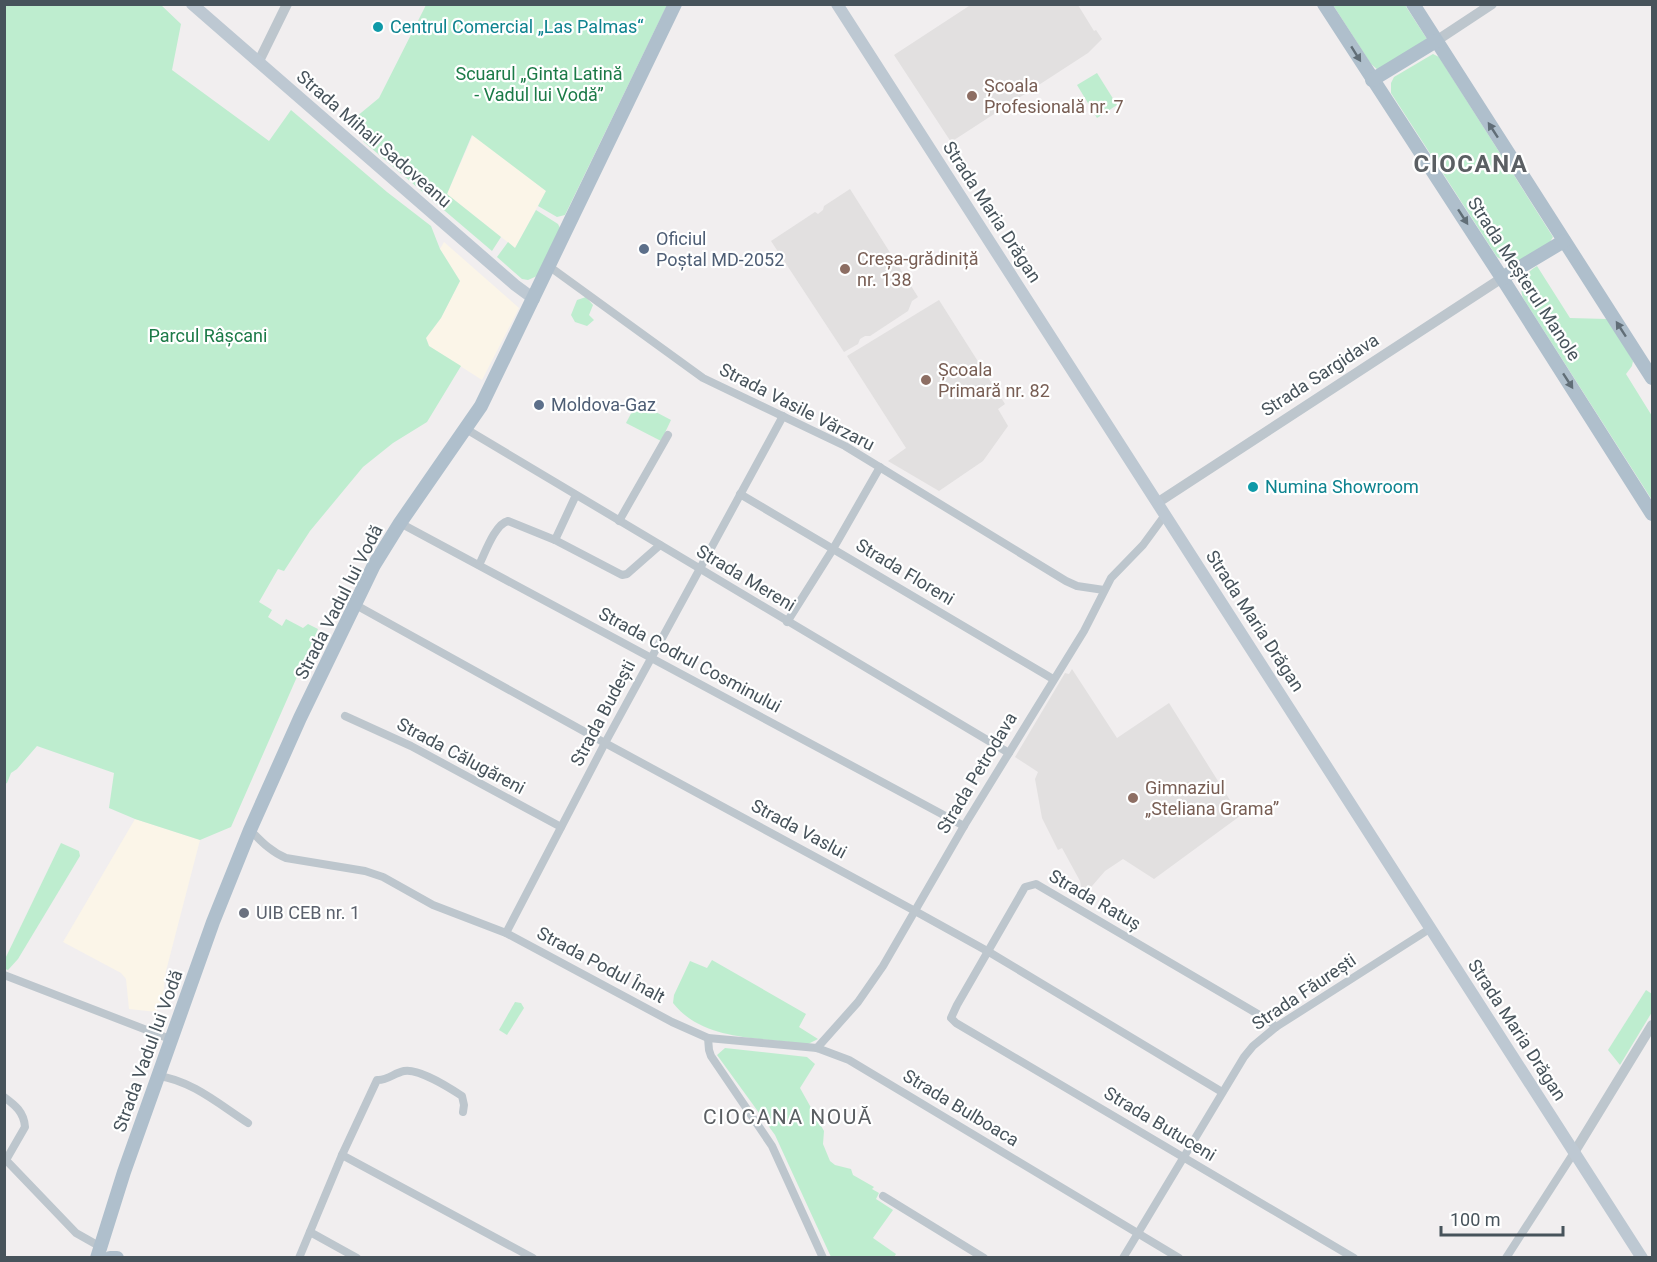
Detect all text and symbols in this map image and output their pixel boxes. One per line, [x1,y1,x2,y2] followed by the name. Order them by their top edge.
[390,16,644,37] place label: Centrul Comercial „Las Palmas“
[371,20,385,34] marker: Centrul Comercial „Las Palmas“
[1350,46,1361,62] one-way arrow
[455,63,623,105] park label: Scuarul „Ginta Latină - Vadul lui Vodă”
[293,66,456,212] street label: Strada Mihail Sadoveanu
[984,75,1124,117] place label: Școala Profesională nr. 7
[965,89,979,103] marker: Școala Profesională nr. 7
[1487,121,1498,138] one-way arrow
[939,137,1046,286] street label: Strada Maria Drăgan
[1414,150,1528,178] district label: CIOCANA
[1463,193,1585,365] street label: Strada Meșterul Manole
[1457,209,1468,225] one-way arrow
[656,228,784,271] place label: Oficiul Poștal MD-2052
[637,242,651,256] marker: Oficiul Poștal MD-2052
[857,248,978,290] place label: Creșa-grădiniță nr. 138
[838,262,852,276] marker: Creșa-grădiniță nr. 138
[1615,321,1626,337] one-way arrow
[149,325,267,347] park label: Parcul Râșcani
[1257,329,1382,420] street label: Strada Sargidava
[716,358,878,455] street label: Strada Vasile Vărzaru
[938,359,1050,401] place label: Școala Primară nr. 82
[919,373,933,387] marker: Școala Primară nr. 82
[1562,373,1573,389] one-way arrow
[551,394,656,415] place label: Moldova-Gaz
[532,398,546,412] marker: Moldova-Gaz
[1265,476,1419,497] place label: Numina Showroom
[1246,480,1260,494] marker: Numina Showroom
[290,521,387,683] street label: Strada Vadul lui Vodă
[852,534,958,609] street label: Strada Floreni
[693,540,799,615] street label: Strada Mereni
[1202,546,1309,695] street label: Strada Maria Drăgan
[595,603,785,717] street label: Strada Codrul Cosminului
[566,656,640,770] street label: Strada Budești
[932,708,1021,837] street label: Strada Petrodava
[394,713,529,798] street label: Strada Călugăreni
[1145,777,1279,819] place label: Gimnaziul „Steliana Grama”
[1126,791,1140,805] marker: Gimnaziul „Steliana Grama”
[748,795,851,863] street label: Strada Vaslui
[1045,865,1145,935] street label: Strada Ratuș
[256,902,360,923] place label: UIB CEB nr. 1
[237,906,251,920] marker: UIB CEB nr. 1
[534,922,669,1007] street label: Strada Podul Înalt
[1248,949,1360,1035] street label: Strada Făurești
[1464,955,1571,1104] street label: Strada Maria Drăgan
[108,967,187,1135] street label: Strada Vadul lui Vodă
[900,1065,1023,1150] street label: Strada Bulboaca
[1101,1082,1220,1165] street label: Strada Butuceni
[703,1105,873,1129] district label: CIOCANA NOUĂ
[1441,1199,1562,1237] scale bar
[1450,1209,1501,1230] text: 100 m

